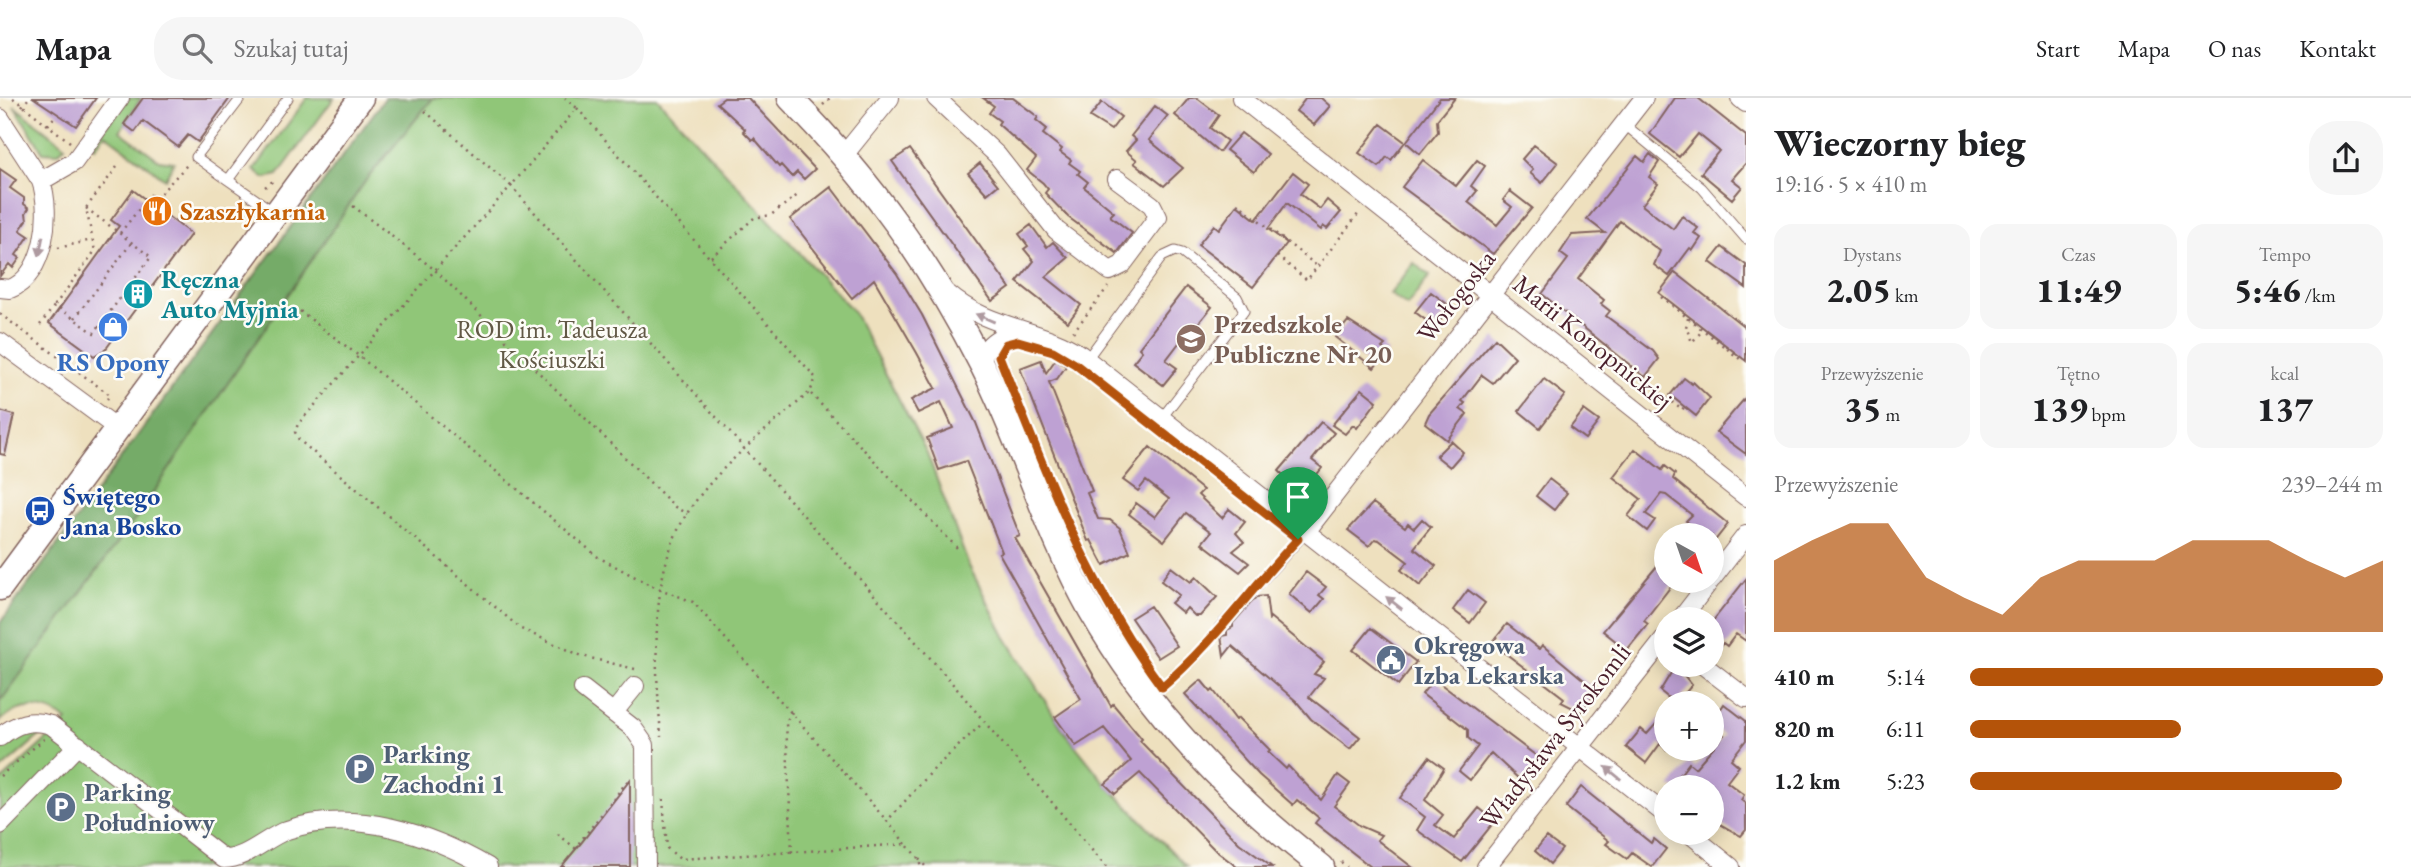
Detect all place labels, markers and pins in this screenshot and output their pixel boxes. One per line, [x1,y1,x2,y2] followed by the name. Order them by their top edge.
[140,194,174,228] restaurant icon: Szaszłykarnia
[180,194,326,228] place label: Szaszłykarnia
[160,262,299,326] place label: Ręczna Auto Myjnia
[121,277,155,311] building icon: Ręczna Auto Myjnia
[1214,307,1392,371] place label: Przedszkole Publiczne Nr 20
[96,310,130,344] shop icon: RS Opony
[1174,322,1208,356] school or university icon: Przedszkole Publiczne Nr 20
[57,345,170,379] place label: RS Opony
[1268,467,1328,539] pin
[60,479,181,543] place label: Świętego Jana Bosko
[23,494,57,528] bus stop icon: Świętego Jana Bosko
[1414,628,1565,692] place label: Okręgowa Izba Lekarska
[1374,643,1408,677] public building icon: Okręgowa Izba Lekarska
[383,737,505,801] place label: Parking Zachodni 1
[343,752,377,786] parking icon: Parking Zachodni 1
[84,775,215,839] place label: Parking Południowy
[44,790,78,824] parking icon: Parking Południowy

